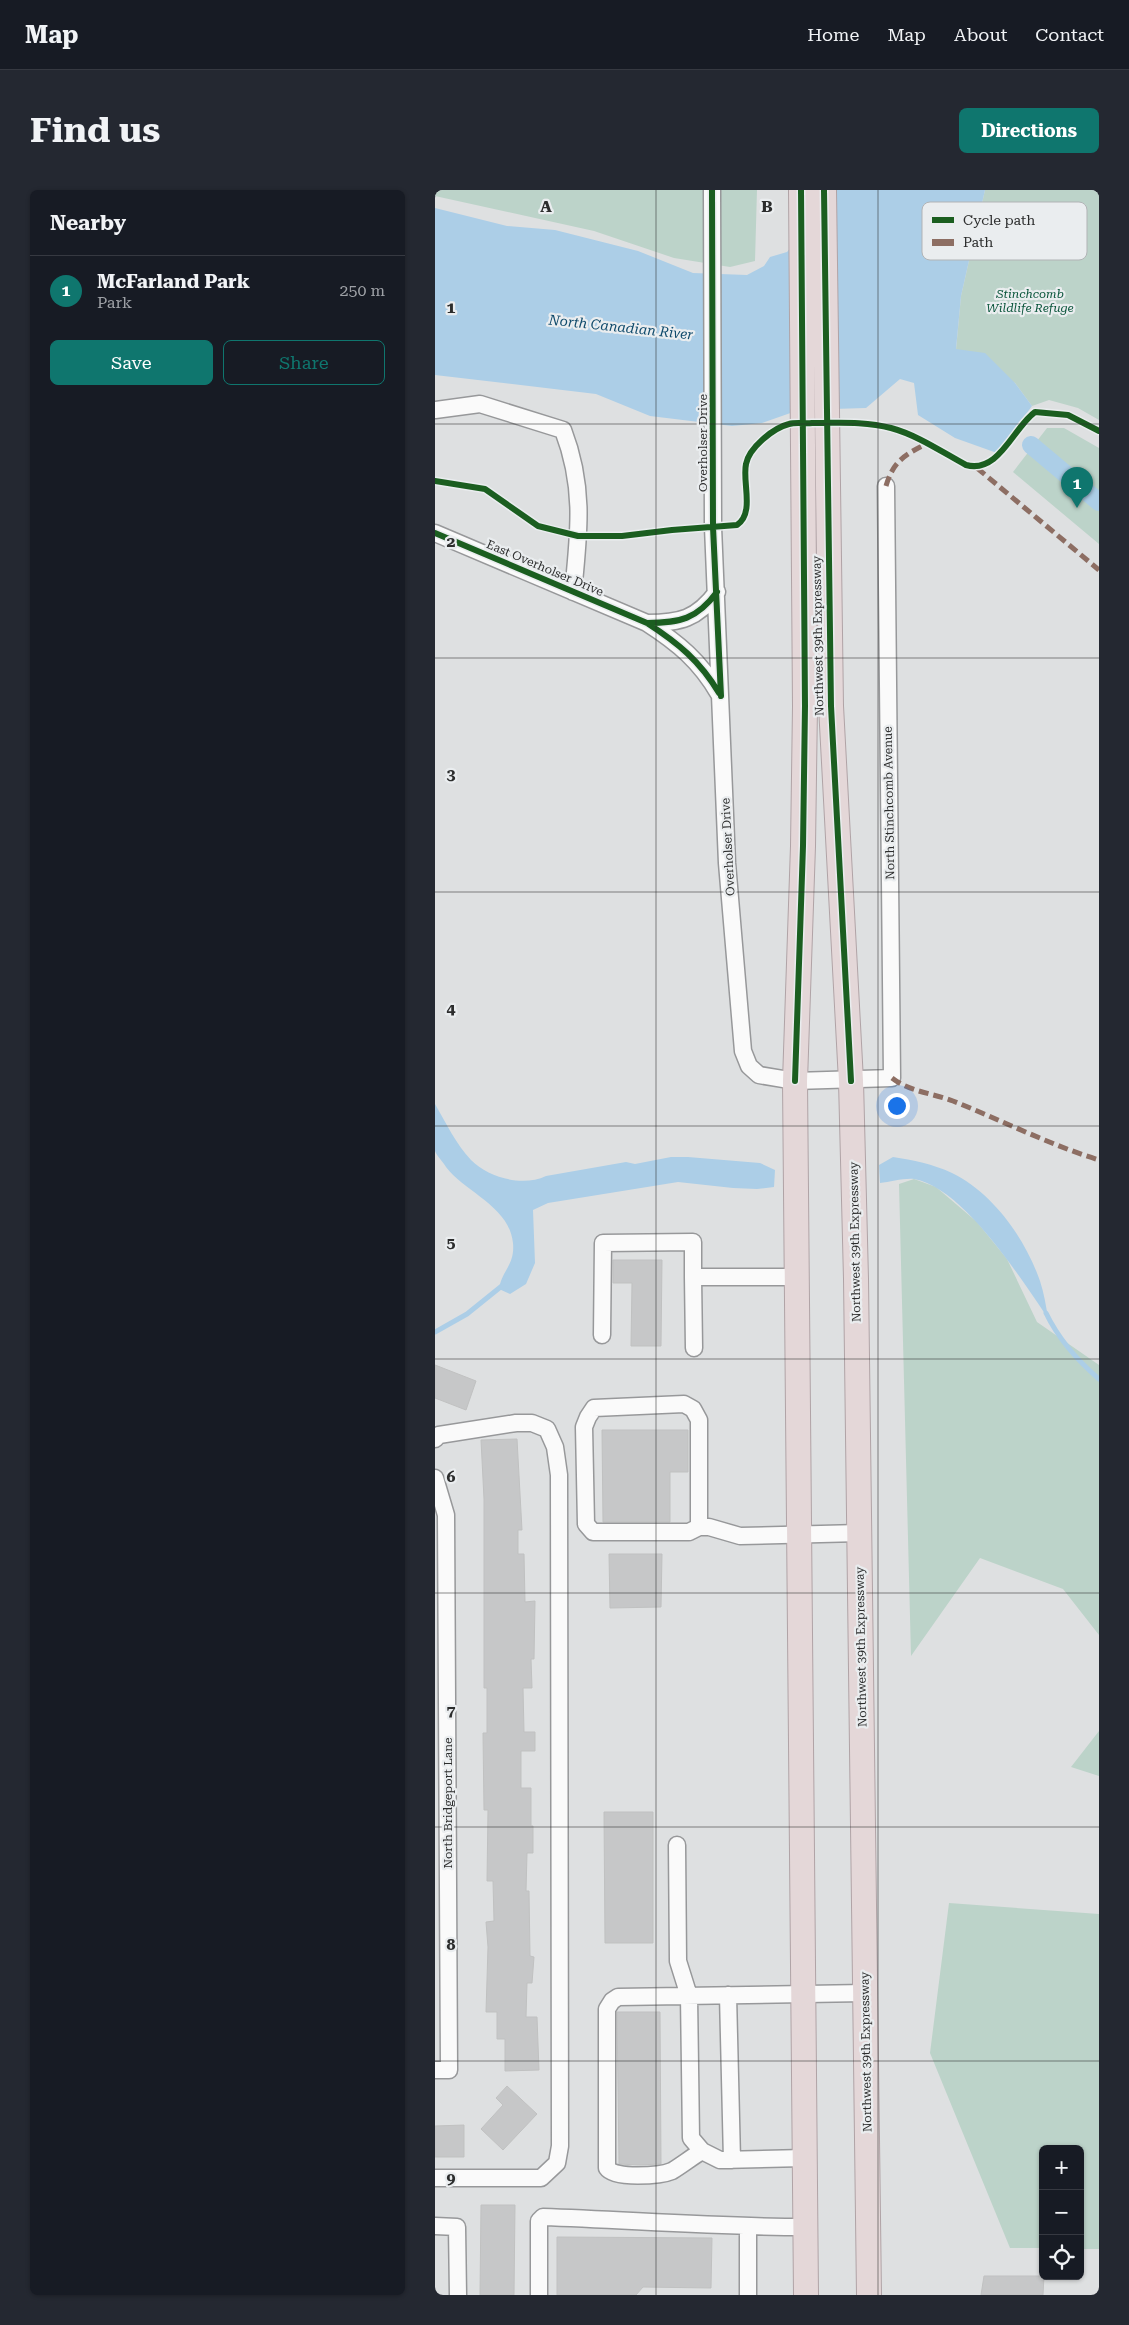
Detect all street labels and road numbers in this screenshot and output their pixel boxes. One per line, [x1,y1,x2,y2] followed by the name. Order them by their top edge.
[696,394,710,492] street label: Overholser Drive
[484,537,606,599] street label: East Overholser Drive
[810,555,826,716] street label: Northwest 39th Expressway
[881,726,897,880] street label: North Stinchcomb Avenue
[718,797,738,896] street label: Overholser Drive
[847,1161,863,1322] street label: Northwest 39th Expressway
[853,1566,869,1727] street label: Northwest 39th Expressway
[441,1737,455,1869] street label: North Bridgeport Lane
[858,1971,874,2132] street label: Northwest 39th Expressway

